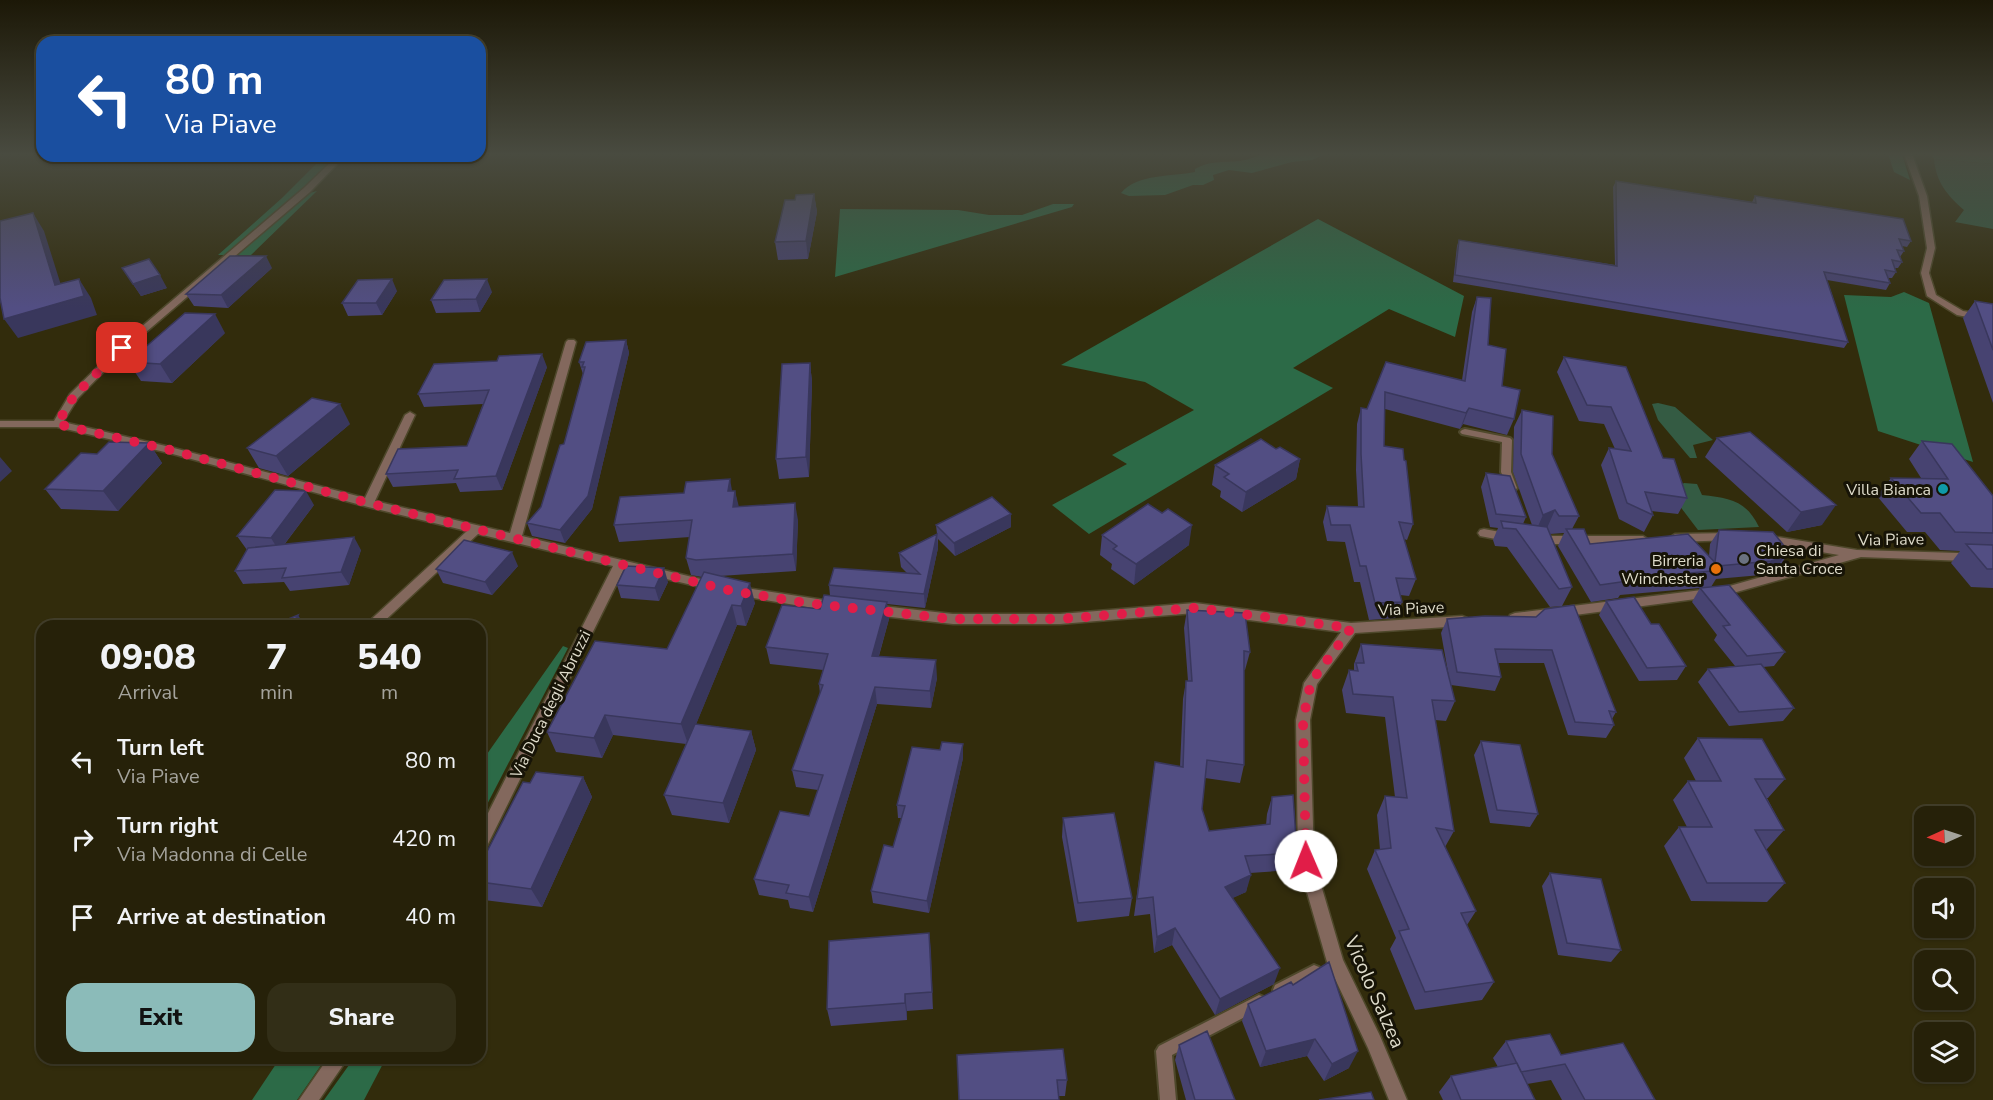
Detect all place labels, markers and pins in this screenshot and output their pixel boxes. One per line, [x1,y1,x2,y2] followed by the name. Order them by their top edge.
[96,322,147,373] pin
[1845,479,1931,501] place label: Villa Bianca
[1936,482,1950,496] marker: Villa Bianca
[1756,540,1843,580] place label: Chiesa di Santa Croce
[1621,550,1704,590] place label: Birreria Winchester
[1737,552,1751,566] marker: Chiesa di Santa Croce
[1709,562,1723,576] marker: Birreria Winchester

